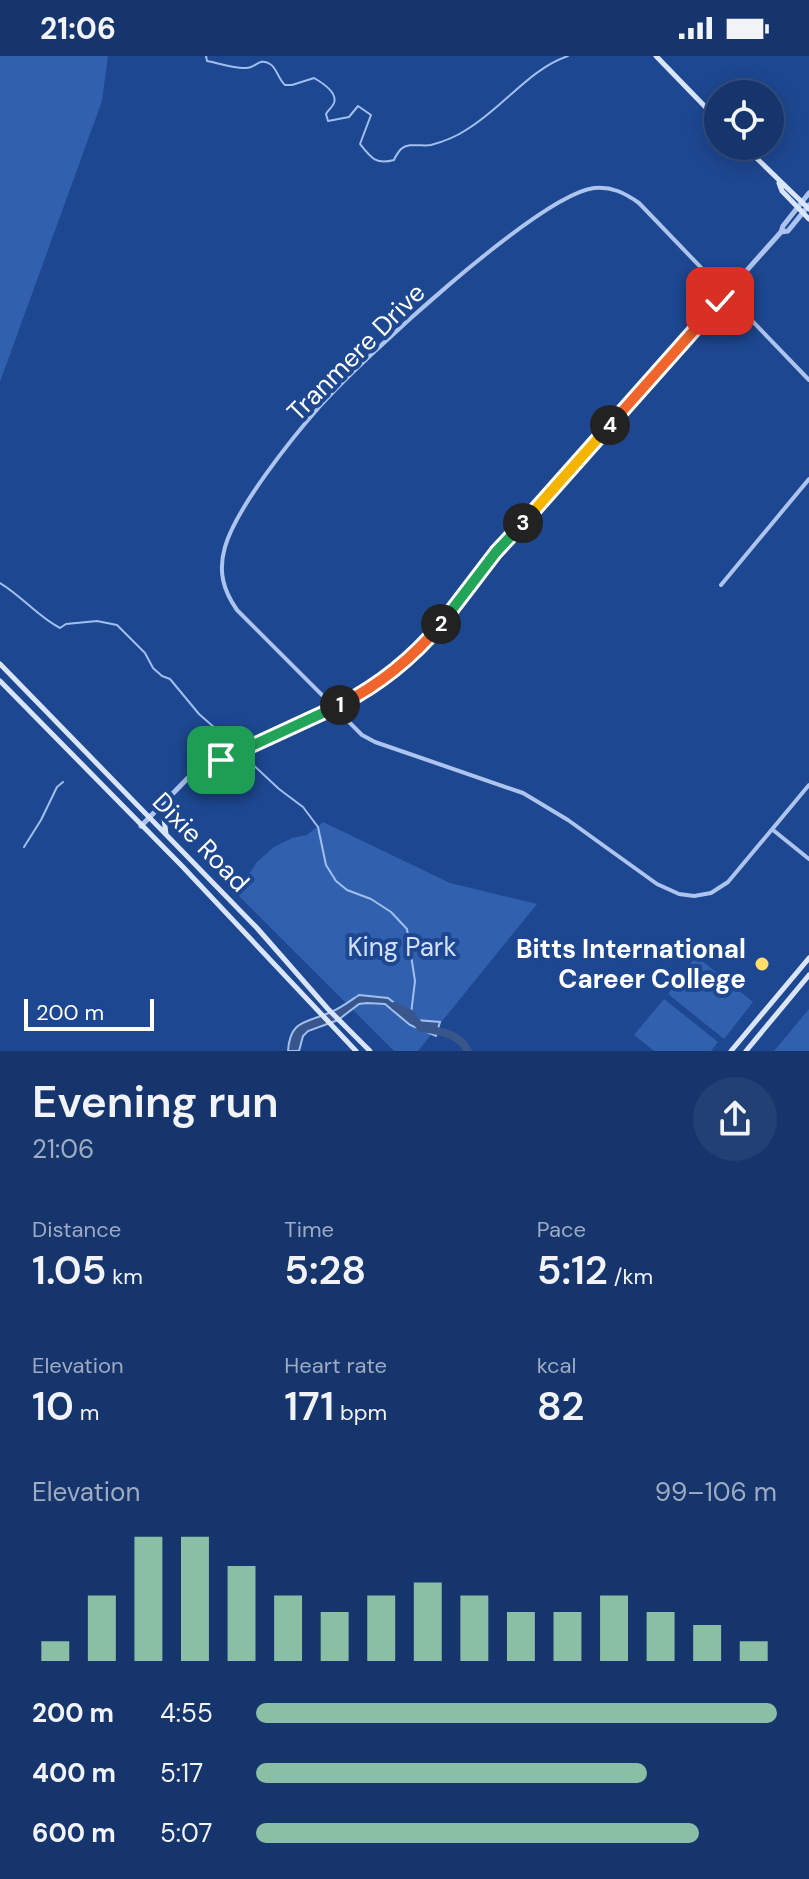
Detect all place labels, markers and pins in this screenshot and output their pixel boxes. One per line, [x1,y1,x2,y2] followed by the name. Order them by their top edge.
[686,267,754,335] pin
[590,405,630,445] pin: 4
[503,503,543,543] pin: 3
[421,604,461,644] pin: 2
[320,685,360,725] pin: 1
[187,726,255,794] pin
[516,932,746,996] place label: Bitts International Career College
[753,955,771,973] marker: Bitts International Career College

